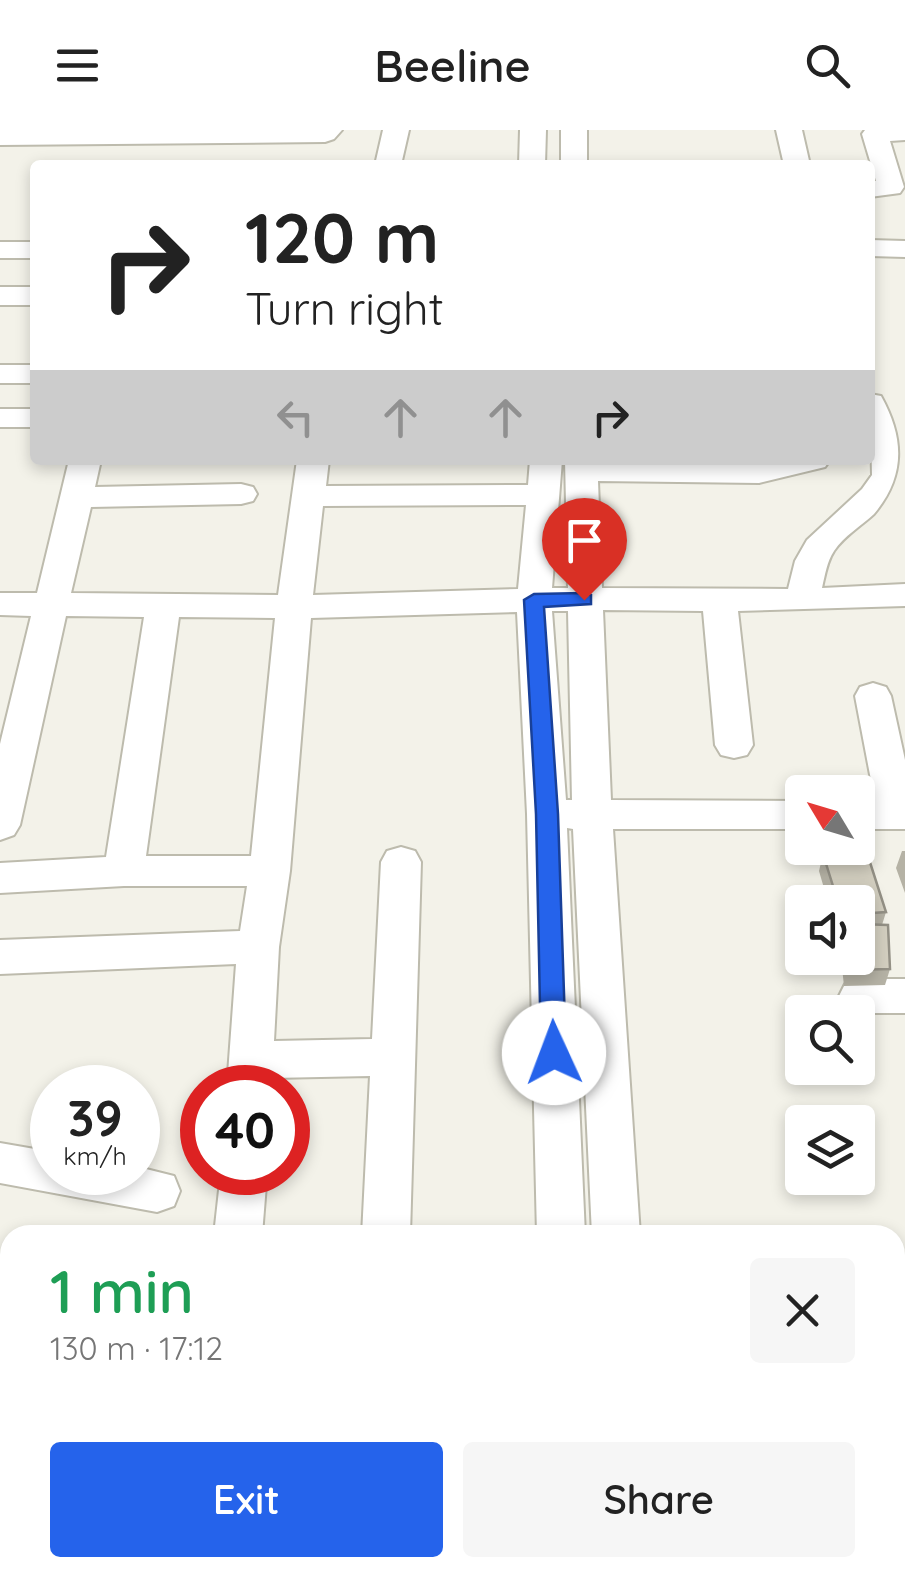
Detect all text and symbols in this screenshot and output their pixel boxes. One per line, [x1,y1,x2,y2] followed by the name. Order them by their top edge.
[374,37,531,93] text: Beeline
[50,38,105,93] icon: menu
[800,38,855,93] icon: search
[245,193,439,281] text: 120 m
[80,200,210,330] icon: right
[245,280,444,336] text: Turn right
[268,390,323,445] icon: left
[373,390,428,445] icon: ahead
[478,390,533,445] icon: ahead
[583,390,638,445] icon: right
[542,498,627,601] pin
[557,513,612,568] icon: arrive
[785,775,875,865] north arrow
[785,775,875,1195] map controls
[785,885,875,975] button: sound
[785,995,875,1085] button: search
[502,1001,606,1105] position arrow
[180,1065,310,1195] speed limit sign: 40
[67,1086,123,1149] text: 39
[785,1105,875,1195] button: layers
[63,1140,127,1171] text: km/h
[50,1253,194,1328] text: 1 min
[750,1258,855,1363] button: close
[50,1328,223,1368] text: 130 m · 17:12
[50,1442,443,1557] button: Exit
[463,1442,855,1557] button: Share

